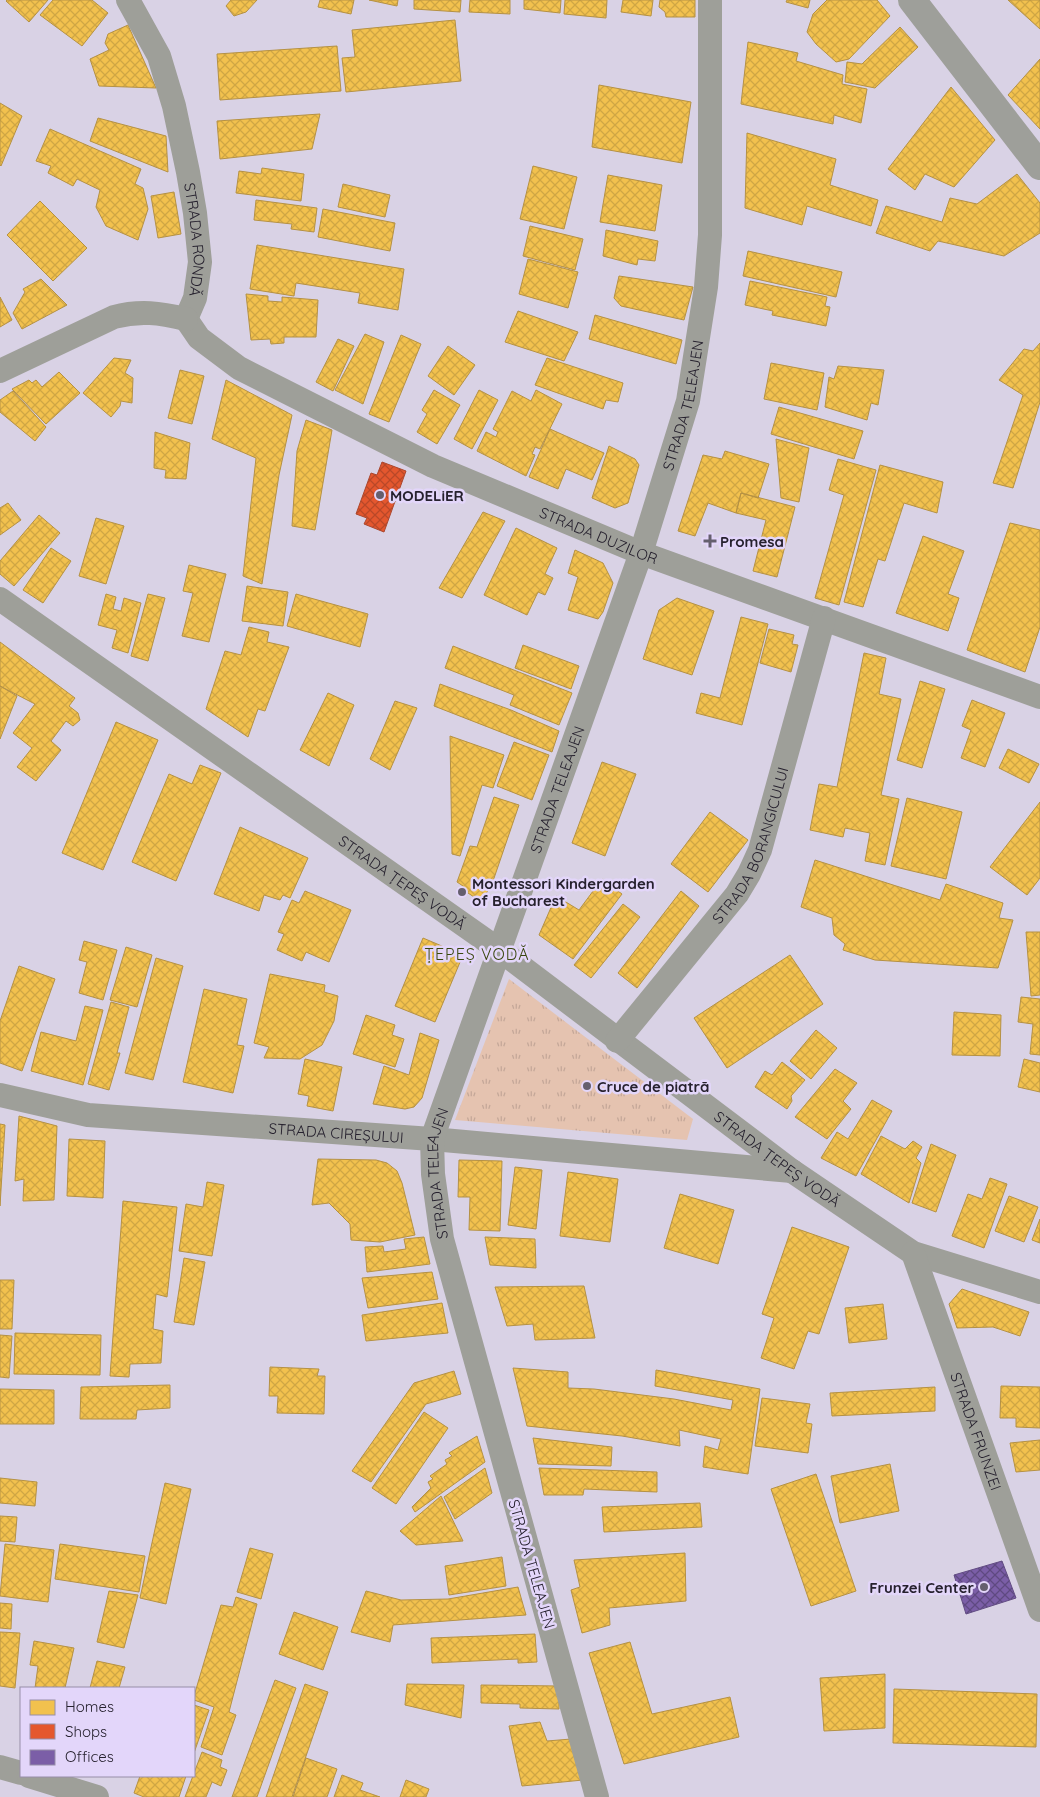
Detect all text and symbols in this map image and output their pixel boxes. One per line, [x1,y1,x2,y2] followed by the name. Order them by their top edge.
[180,181,210,298] street label: STRADA RONDĂ
[658,338,707,472] street label: STRADA TELEAJEN
[390,486,464,505] place label: MODELiER
[374,489,386,501] marker: MODELiER
[537,502,660,568] street label: STRADA DUZILOR
[720,532,784,551] place label: Promesa
[704,535,716,547] marker: Promesa
[525,723,588,855] street label: STRADA TELEAJEN
[707,765,792,927] street label: STRADA BORANGICULUI
[335,831,470,933] street label: STRADA ȚEPEȘ VODĂ
[472,874,655,910] place label: Montessori Kindergarden of Bucharest
[456,886,468,898] marker: Montessori Kindergarden of Bucharest
[424,944,530,964] district label: ȚEPEȘ VODĂ
[597,1077,709,1096] place label: Cruce de piatră
[581,1080,593,1092] marker: Cruce de piatră
[421,1105,452,1240] street label: STRADA TELEAJEN
[711,1106,844,1211] street label: STRADA ȚEPEȘ VODĂ
[268,1118,404,1146] street label: STRADA CIREȘULUI
[947,1370,1006,1493] street label: STRADA FRUNZEI
[504,1497,560,1631] street label: STRADA TELEAJEN
[869,1578,974,1597] place label: Frunzei Center
[978,1581,990,1593] marker: Frunzei Center
[20,1687,195,1777] legend
[65,1697,114,1716] text: Homes
[65,1722,107,1741] text: Shops
[65,1747,114,1766] text: Offices

